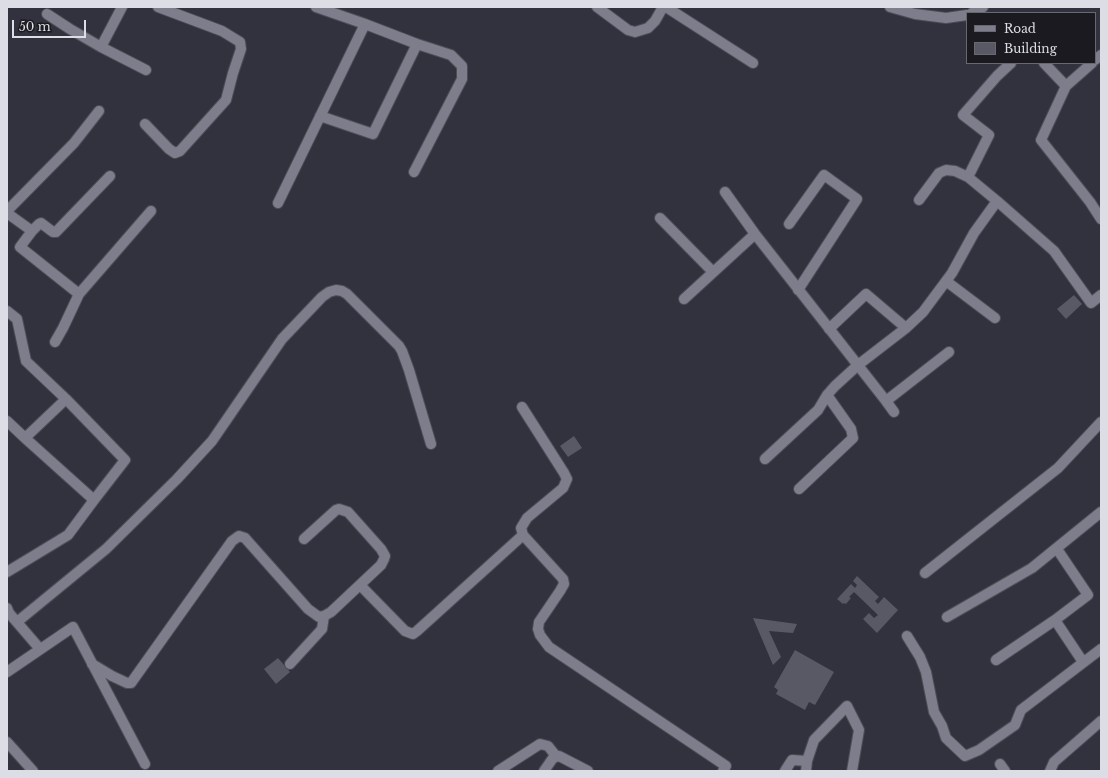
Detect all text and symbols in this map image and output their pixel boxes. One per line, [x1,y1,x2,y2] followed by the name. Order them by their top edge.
[14,12,88,38] scale bar
[966,12,1096,64] legend
[19,19,51,34] text: 50 m
[1004,21,1036,36] text: Road
[1004,41,1057,56] text: Building

